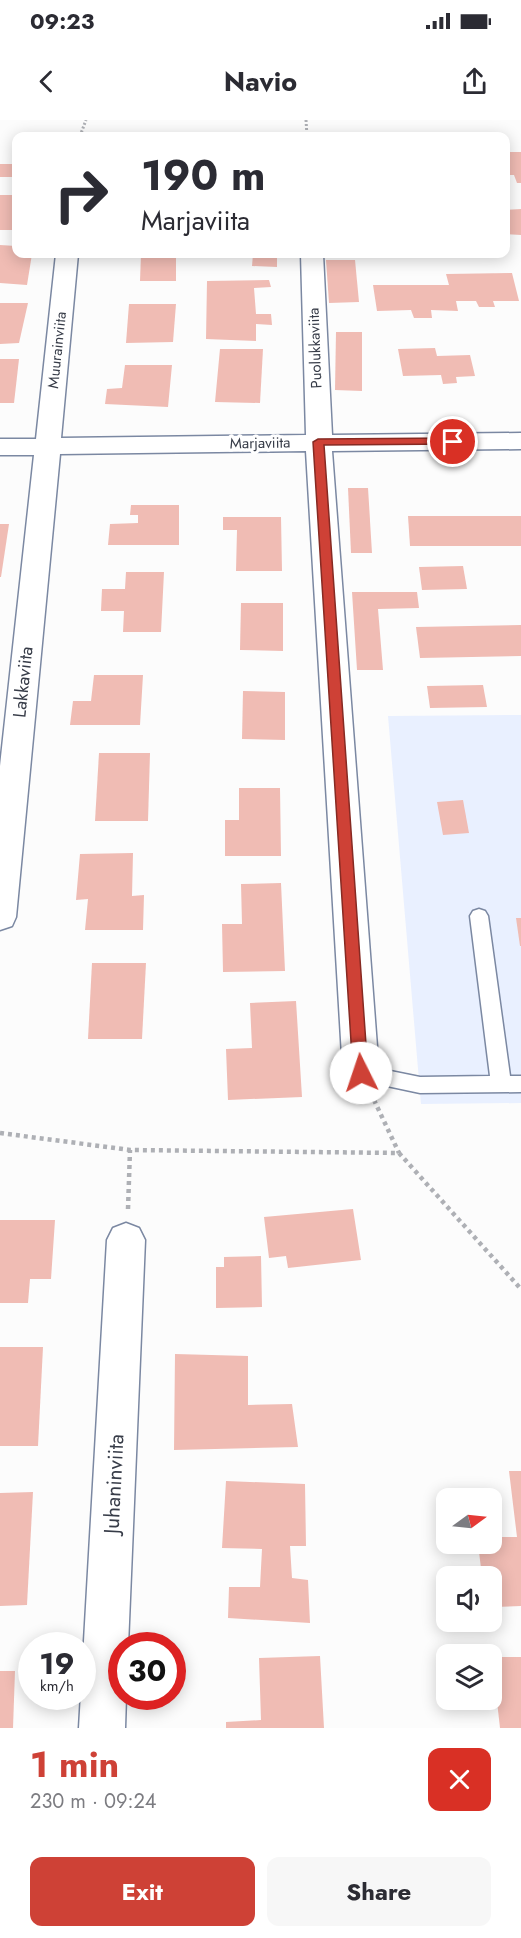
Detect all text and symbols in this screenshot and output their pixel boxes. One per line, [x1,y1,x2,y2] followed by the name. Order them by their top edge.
[30,5,94,37] text: 09:23
[224,62,297,101] text: Navio
[30,65,63,98] icon: back
[458,65,491,98] icon: share
[141,145,265,206] text: 190 m
[42,156,120,234] icon: right
[141,201,250,240] text: Marjaviita
[303,307,327,389] street label: Puolukkaviita
[42,310,72,390] street label: Muurainviita
[427,416,478,467] pin
[436,425,469,458] icon: arrive
[230,431,290,455] street label: Marjaviita
[6,645,40,719] street label: Lakkaviita
[329,1041,393,1105] position arrow
[96,1433,132,1538] street label: Juhaninviita
[436,1488,502,1554] north arrow
[436,1488,502,1710] map controls
[436,1566,502,1632] button: sound
[108,1632,186,1710] speed limit sign: 30
[39,1642,75,1685] text: 19
[436,1644,502,1710] button: layers
[40,1675,74,1697] text: km/h
[30,1738,119,1790] text: 1 min
[428,1748,491,1811] button: close
[30,1787,156,1816] text: 230 m · 09:24
[30,1857,255,1926] button: Exit
[267,1857,491,1926] button: Share

